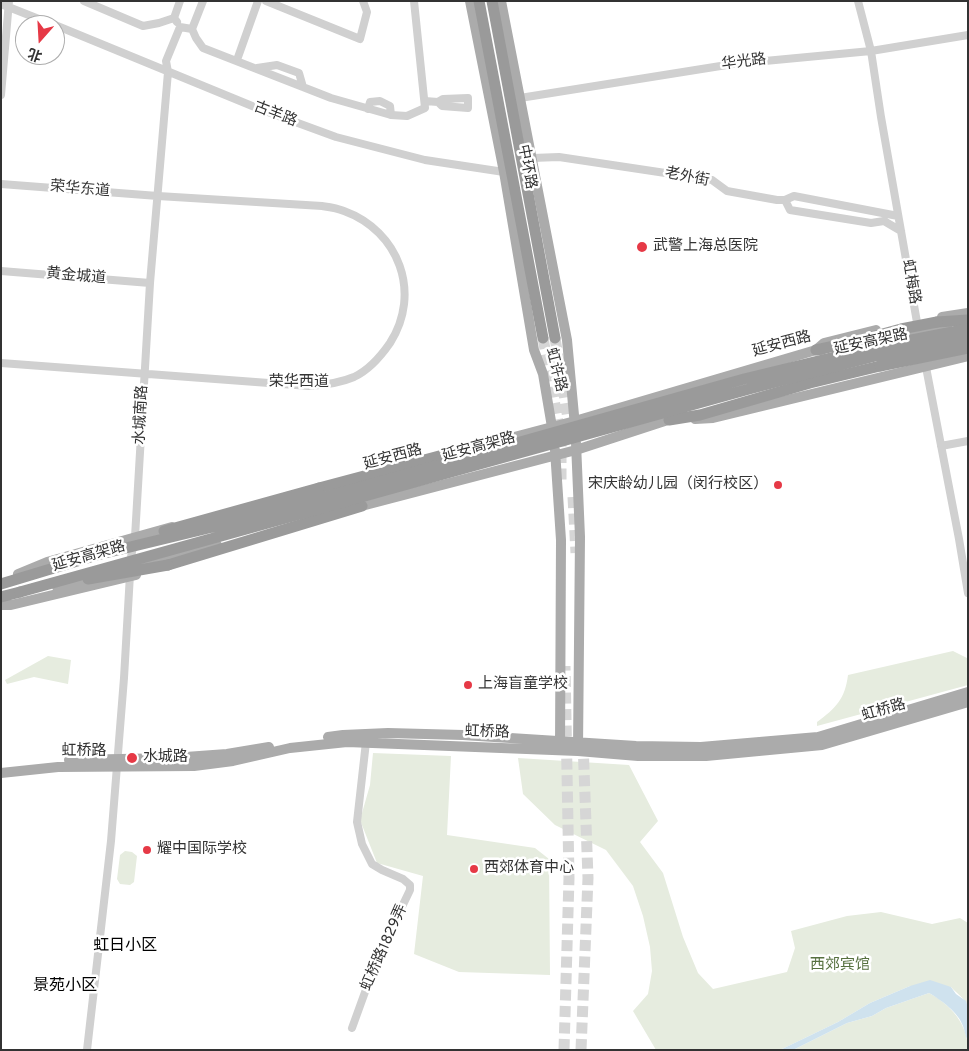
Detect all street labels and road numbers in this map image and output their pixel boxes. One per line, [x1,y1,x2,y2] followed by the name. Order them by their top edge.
[721,51,767,75] street label: 华光路
[251,99,299,131] street label: 古羊路
[513,143,539,191] street label: 中环路
[663,165,711,191] street label: 老外街
[49,178,111,202] street label: 荣华东道
[897,258,923,306] street label: 虹梅路
[45,265,107,289] street label: 黄金城道
[832,326,910,360] street label: 延安高架路
[751,329,813,361] street label: 延安西路
[541,346,569,394] street label: 虹许路
[269,374,329,392] street label: 荣华西道
[131,385,153,445] street label: 水城南路
[440,430,518,466] street label: 延安高架路
[362,442,424,474] street label: 延安西路
[50,538,128,576] street label: 延安高架路
[860,696,908,726] street label: 虹桥路
[464,723,510,743] street label: 虹桥路
[62,743,106,761] street label: 虹桥路
[358,902,412,994] street label: 虹桥路1829弄

